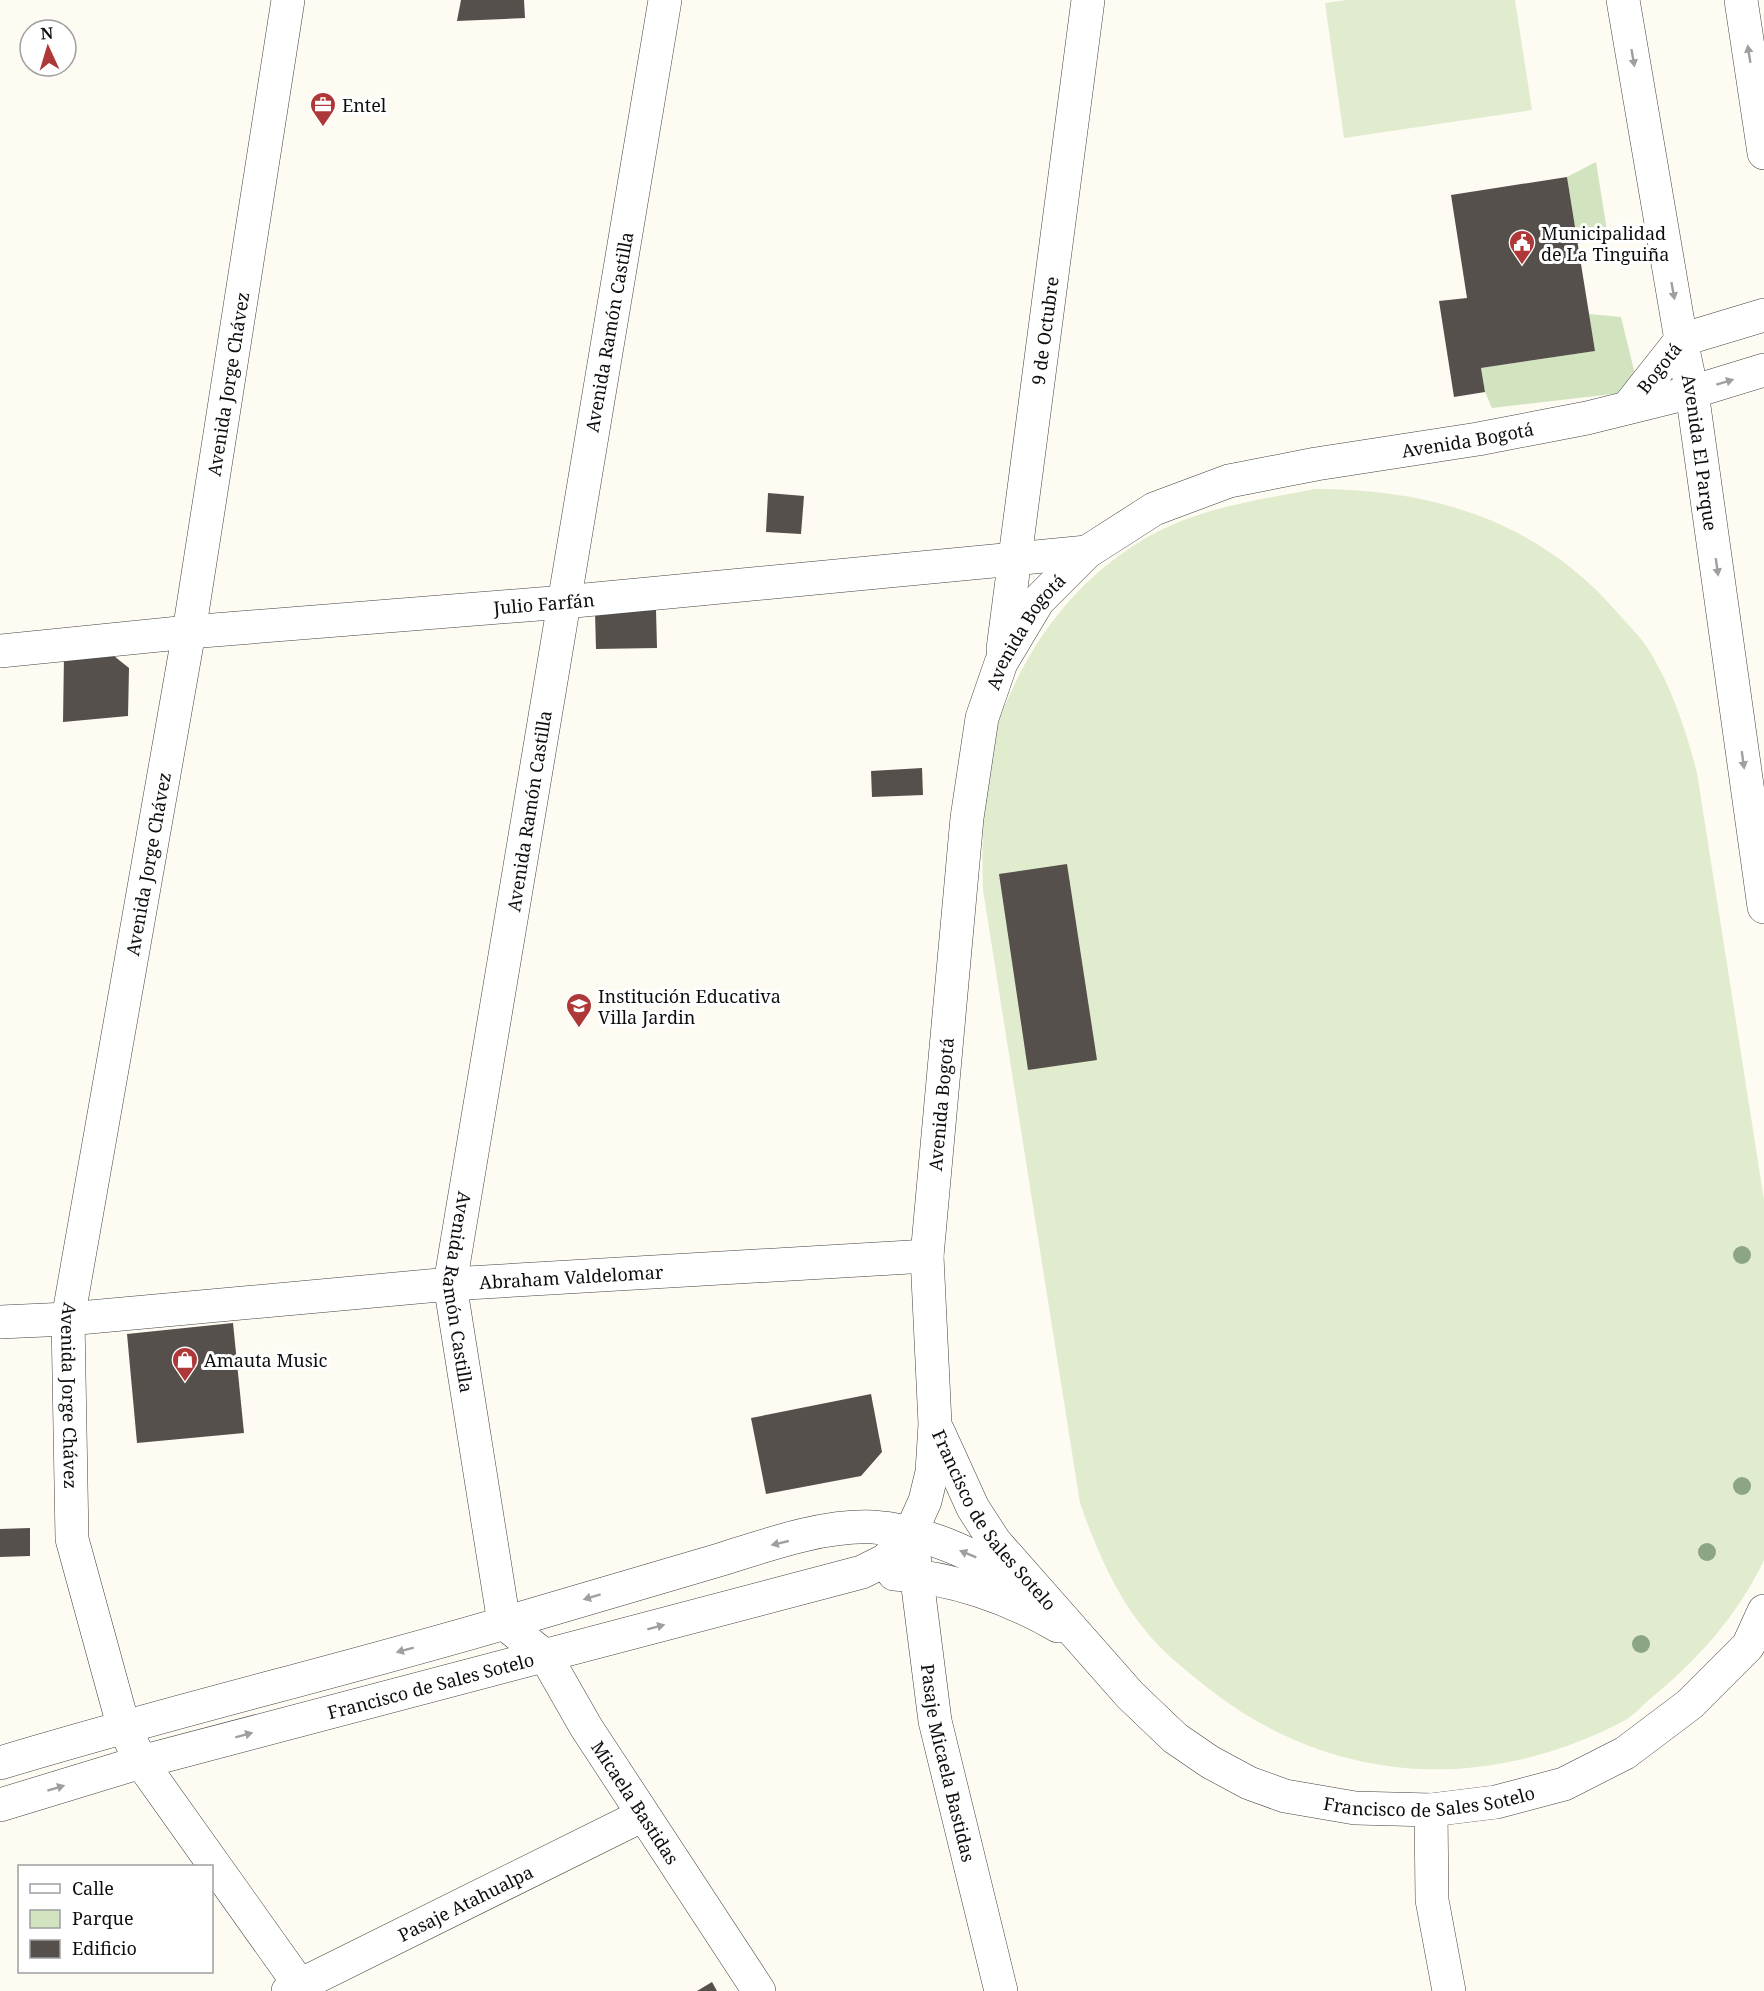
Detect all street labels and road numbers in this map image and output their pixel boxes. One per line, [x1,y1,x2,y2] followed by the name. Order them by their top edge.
[580,230,638,434] street label: Avenida Ramón Castilla
[1026,275,1064,386] street label: 9 de Octubre
[202,290,254,478] street label: Avenida Jorge Chávez
[1631,337,1687,398] street label: Bogotá
[1677,372,1723,532] street label: Avenida El Parque
[1400,417,1536,463] street label: Avenida Bogotá
[981,568,1071,693] street label: Avenida Bogotá
[491,587,596,620] street label: Julio Farfán
[501,709,557,913] street label: Avenida Ramón Castilla
[120,770,176,958] street label: Avenida Jorge Chávez
[923,1036,959,1172] street label: Avenida Bogotá
[438,1190,479,1394] street label: Avenida Ramón Castilla
[478,1259,664,1294] street label: Abraham Valdelomar
[56,1301,83,1489] street label: Avenida Jorge Chávez
[927,1426,1062,1615] street label: Francisco de Sales Sotelo
[325,1647,537,1724] street label: Francisco de Sales Sotelo
[916,1662,981,1864] street label: Pasaje Micaela Bastidas
[586,1736,685,1869] street label: Micaela Bastidas
[1322,1780,1537,1822] street label: Francisco de Sales Sotelo
[394,1859,537,1947] street label: Pasaje Atahualpa

